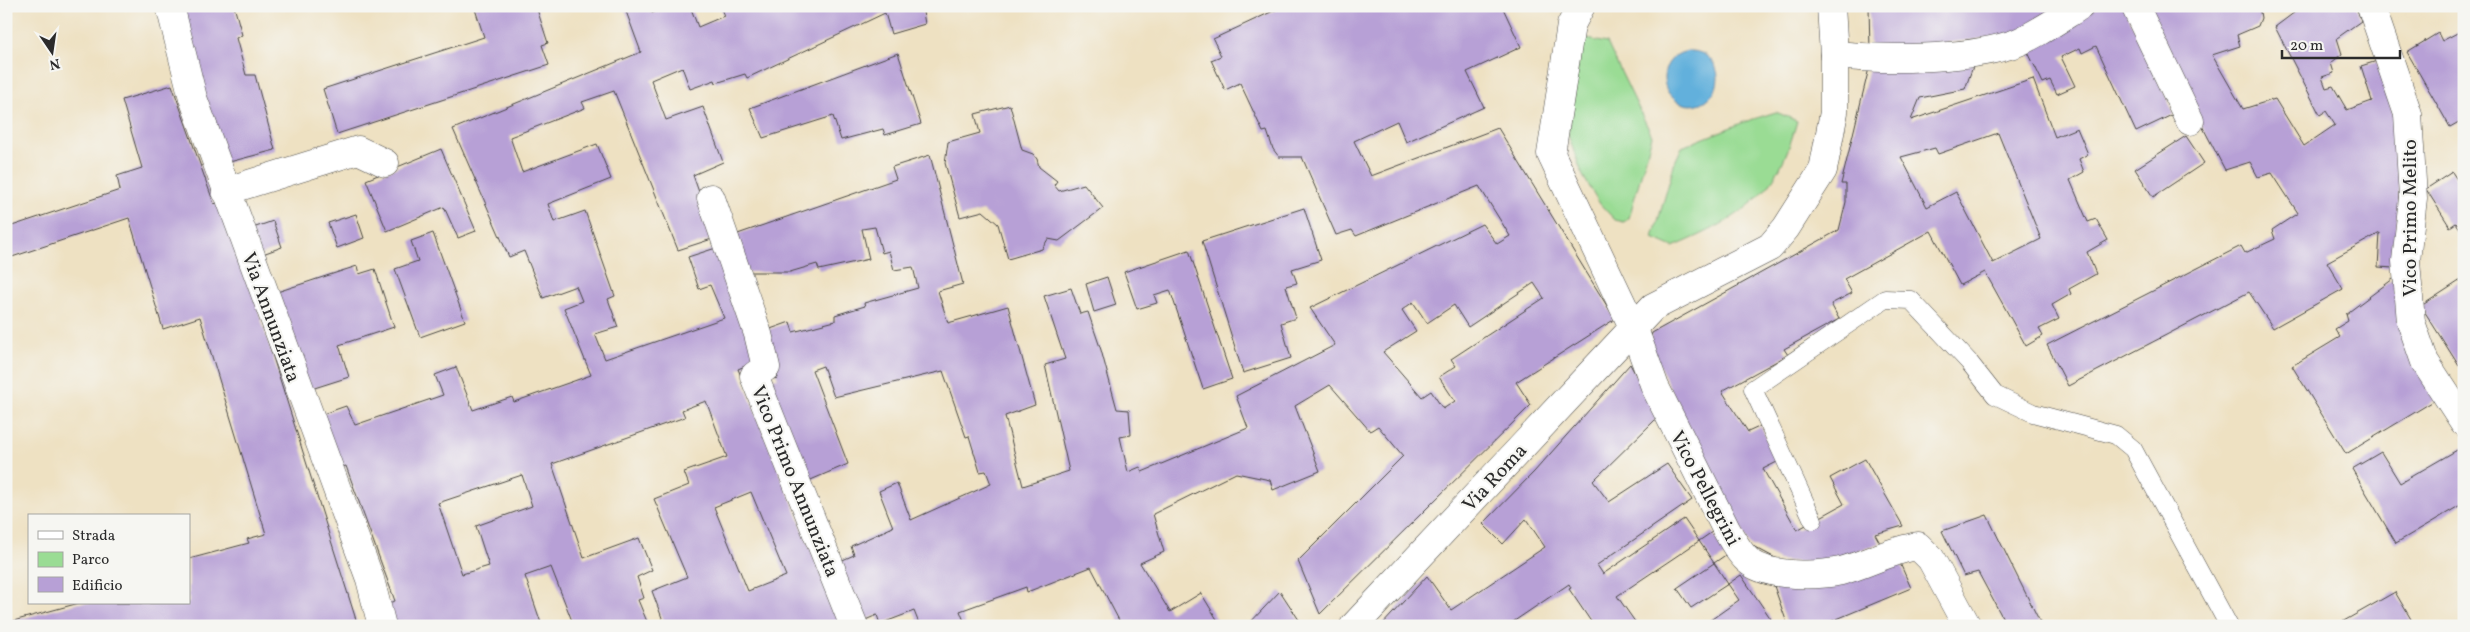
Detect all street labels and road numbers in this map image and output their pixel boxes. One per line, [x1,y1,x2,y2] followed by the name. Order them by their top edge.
[2397,139,2425,297] street label: Vico Primo Melito
[234,249,307,387] street label: Via Annunziata
[743,382,845,582] street label: Vico Primo Annunziata
[1662,426,1746,552] street label: Vico Pellegrini
[1456,438,1534,519] street label: Via Roma

